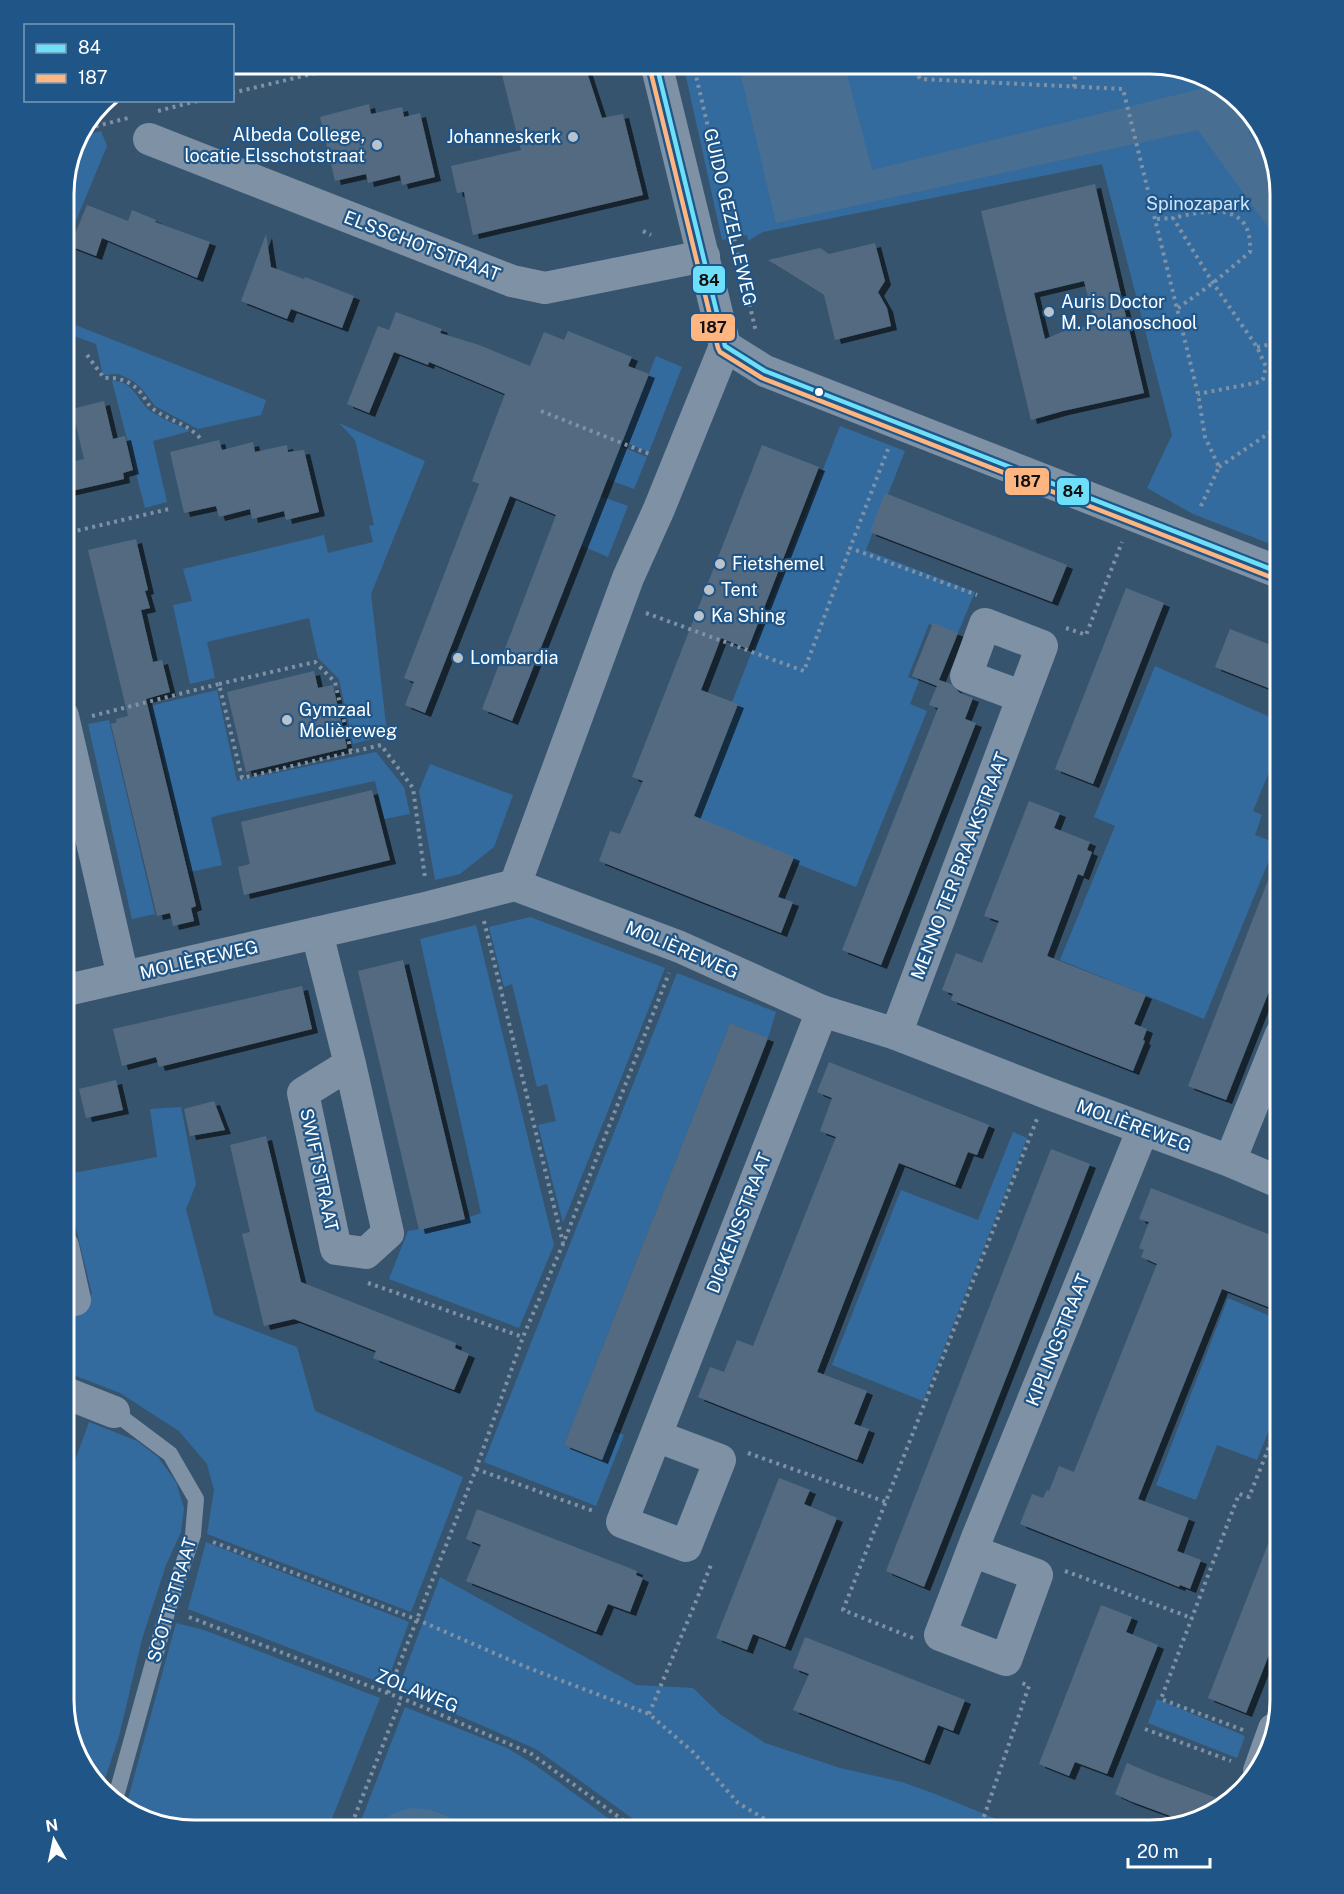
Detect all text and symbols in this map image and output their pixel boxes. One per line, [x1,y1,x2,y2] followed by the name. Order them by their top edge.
[24,24,234,102] legend
[78,37,101,58] text: 84
[78,67,107,88] text: 187
[184,124,365,166] place label: Albeda College, locatie Elsschotstraat
[446,126,561,147] place label: Johanneskerk
[700,126,761,308] street label: GUIDO GEZELLEWEG
[566,130,580,144] marker: Johanneskerk
[370,138,384,152] marker: Albeda College, locatie Elsschotstraat
[1146,193,1250,214] park label: Spinozapark
[341,206,504,285] street label: ELSSCHOTSTRAAT
[692,265,726,294] line badge: 84
[698,271,720,290] text: 84
[1061,291,1198,333] place label: Auris Doctor M. Polanoschool
[1042,305,1056,319] marker: Auris Doctor M. Polanoschool
[690,313,736,342] line badge: 187
[699,318,727,337] text: 187
[813,386,825,398] unlabelled marker
[1004,467,1050,496] line badge: 187
[1013,472,1041,491] text: 187
[1056,477,1090,506] line badge: 84
[1062,482,1084,501] text: 84
[732,553,825,574] place label: Fietshemel
[713,557,727,571] marker: Fietshemel
[721,579,758,600] place label: Tent
[702,583,716,597] marker: Tent
[711,605,786,626] place label: Ka Shing
[692,609,706,623] marker: Ka Shing
[470,647,559,668] place label: Lombardia
[451,651,465,665] marker: Lombardia
[299,699,397,741] place label: Gymzaal Molièreweg
[280,713,294,727] marker: Gymzaal Molièreweg
[906,749,1013,982] street label: MENNO TER BRAAKSTRAAT
[622,915,742,983] street label: MOLIÈREWEG
[137,935,260,983] street label: MOLIÈREWEG
[1074,1094,1195,1156] street label: MOLIÈREWEG
[296,1106,343,1234] street label: SWIFTSTRAAT
[702,1149,775,1296] street label: DICKENSSTRAAT
[1021,1270,1094,1409] street label: KIPLINGSTRAAT
[143,1535,201,1665] street label: SCOTTSTRAAT
[373,1664,462,1717] street label: ZOLAWEG
[24,1810,84,1870] north arrow
[44,1815,59,1836] text: N
[1128,1831,1210,1869] scale bar
[1137,1841,1179,1862] text: 20 m

